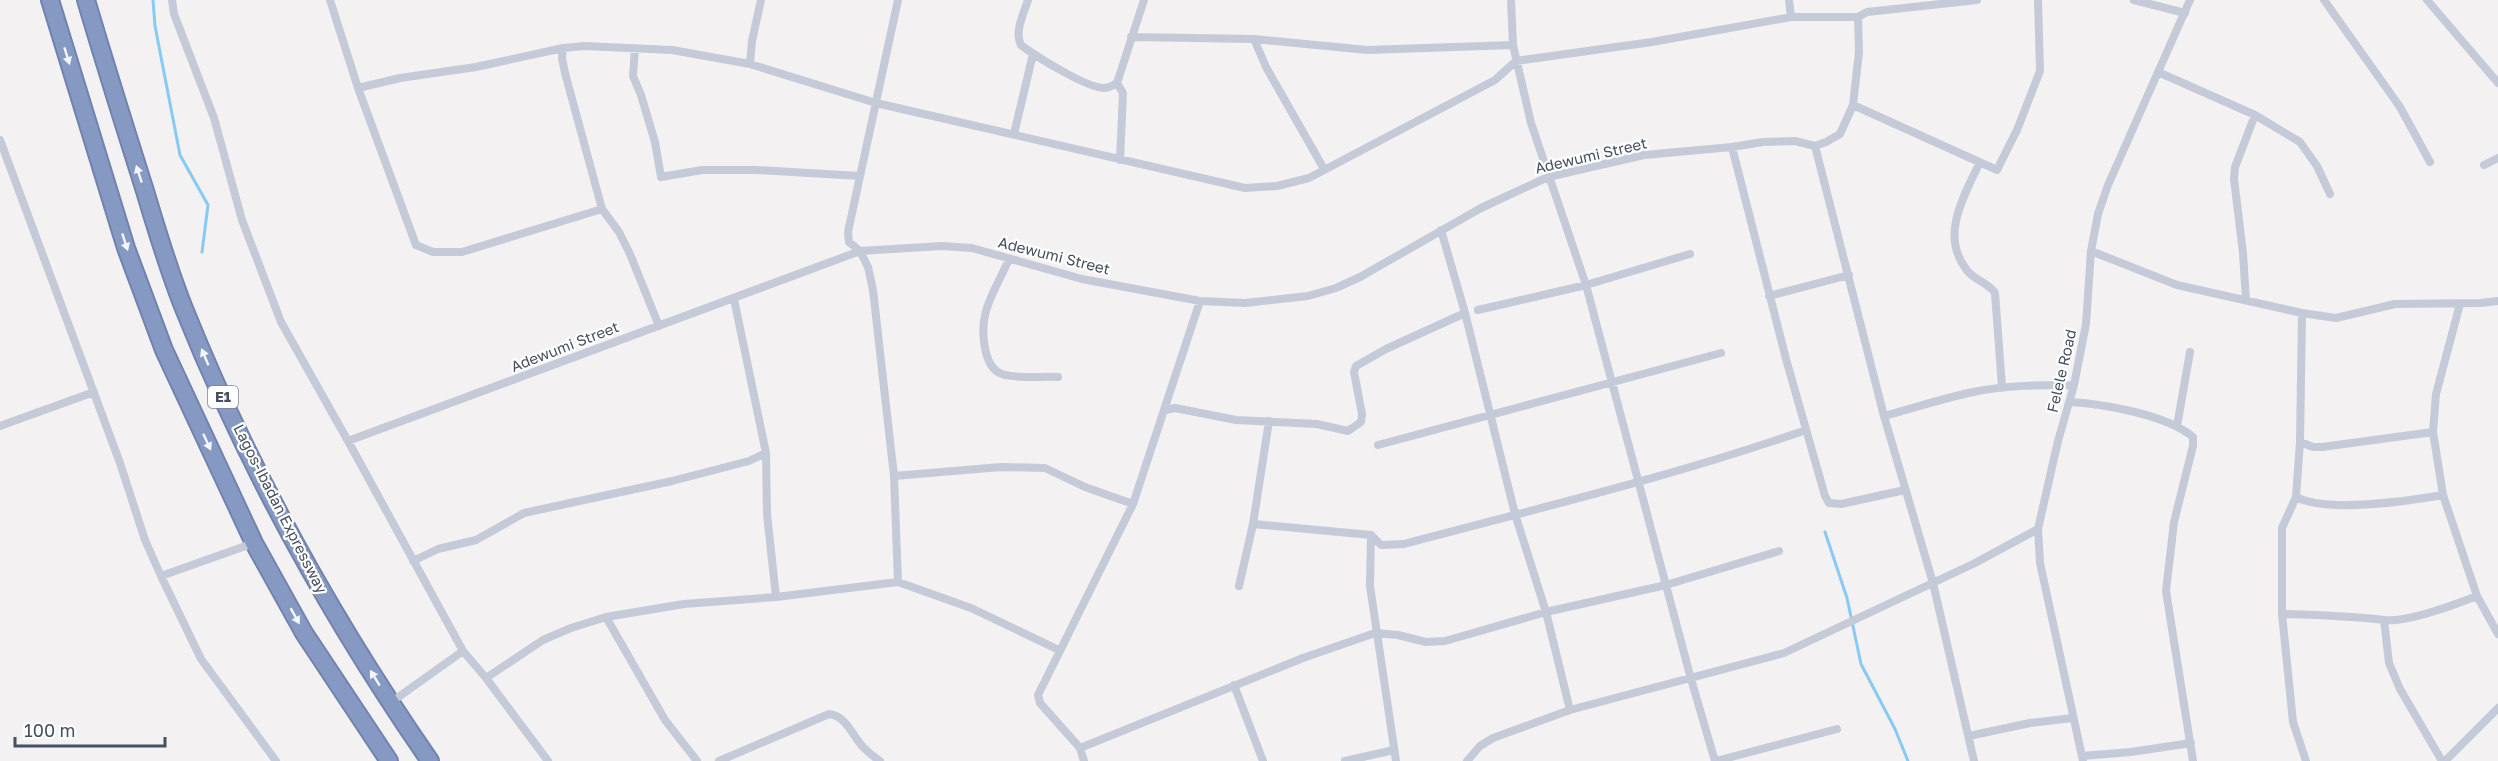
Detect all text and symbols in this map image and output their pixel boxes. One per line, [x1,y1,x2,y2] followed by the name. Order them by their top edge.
[63,47,72,65] one-way arrow
[1533,133,1649,177] street label: Adewumi Street
[134,165,143,183] one-way arrow
[997,232,1112,278] street label: Adewumi Street
[120,233,130,251] one-way arrow
[508,317,621,375] street label: Adewumi Street
[2043,327,2079,414] street label: Felele Road
[200,348,210,366] one-way arrow
[208,386,238,408] road number: E1
[230,421,332,597] street label: Lagos-Ibadan Expressway
[202,433,211,450] one-way arrow
[290,607,300,624] one-way arrow
[369,669,380,686] one-way arrow
[15,710,165,748] scale bar
[24,719,75,741] text: 100 m

